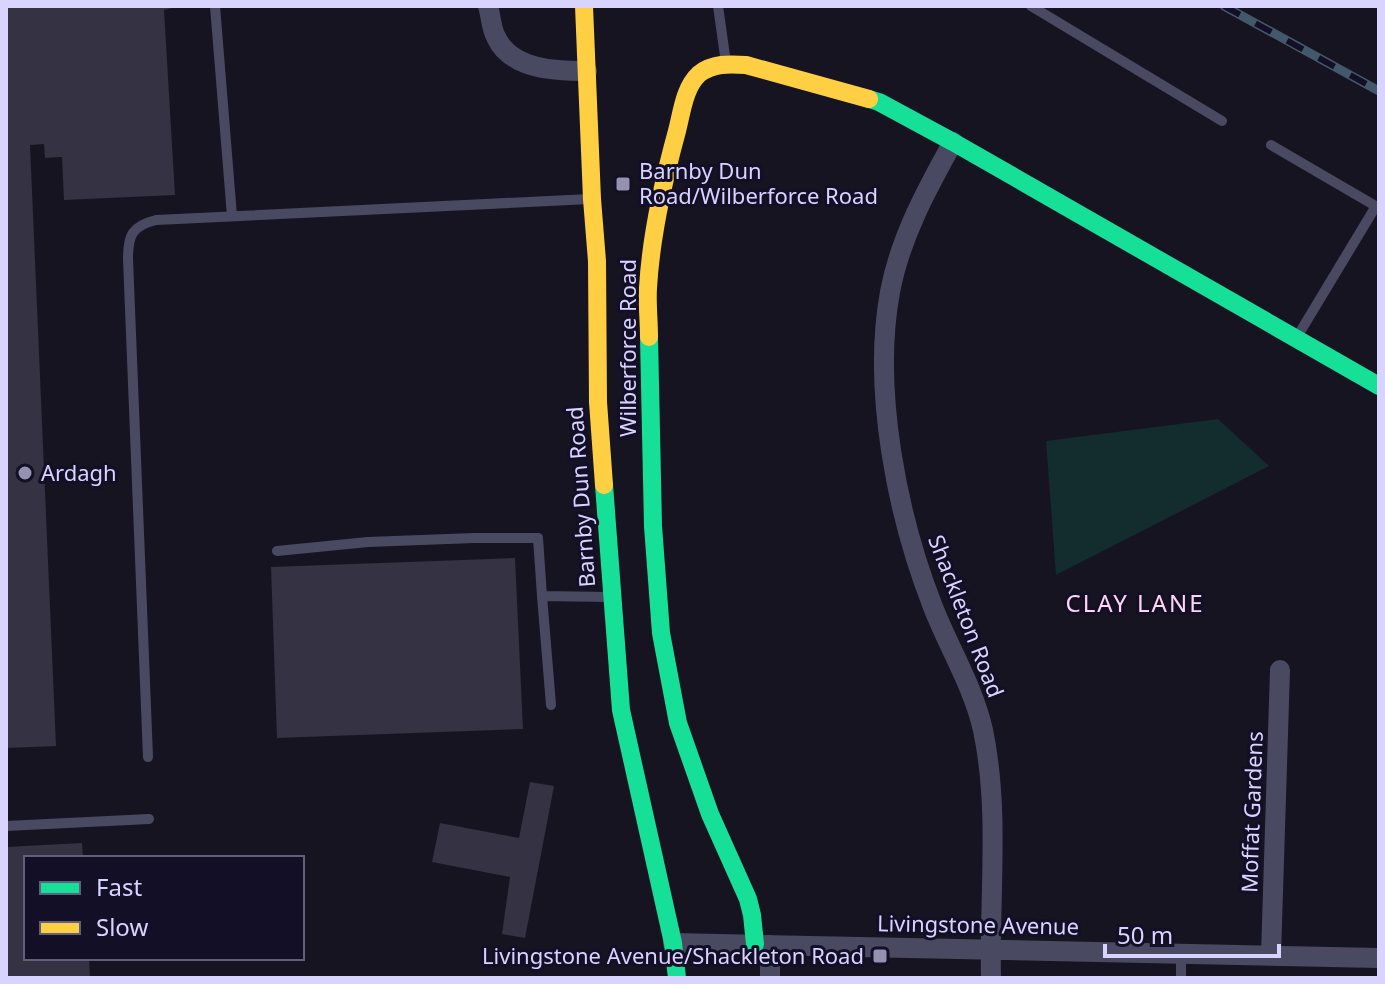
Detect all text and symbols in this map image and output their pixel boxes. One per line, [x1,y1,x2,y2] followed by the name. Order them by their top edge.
[639,155,878,210] place label: Barnby Dun Road/Wilberforce Road
[614,175,632,193] marker: Barnby Dun Road/Wilberforce Road
[612,259,642,437] street label: Wilberforce Road
[559,406,601,588] street label: Barnby Dun Road
[41,457,117,487] place label: Ardagh
[16,464,34,482] marker: Ardagh
[922,530,1012,701] street label: Shackleton Road
[1066,586,1204,619] district label: CLAY LANE
[1233,731,1269,893] street label: Moffat Gardens
[24,856,304,960] legend
[96,870,142,903] text: Fast
[877,907,1079,941] street label: Livingstone Avenue
[1105,908,1279,958] scale bar
[96,910,148,943] text: Slow
[1117,918,1173,951] text: 50 m
[482,940,864,970] place label: Livingstone Avenue/Shackleton Road
[871,947,889,965] marker: Livingstone Avenue/Shackleton Road

